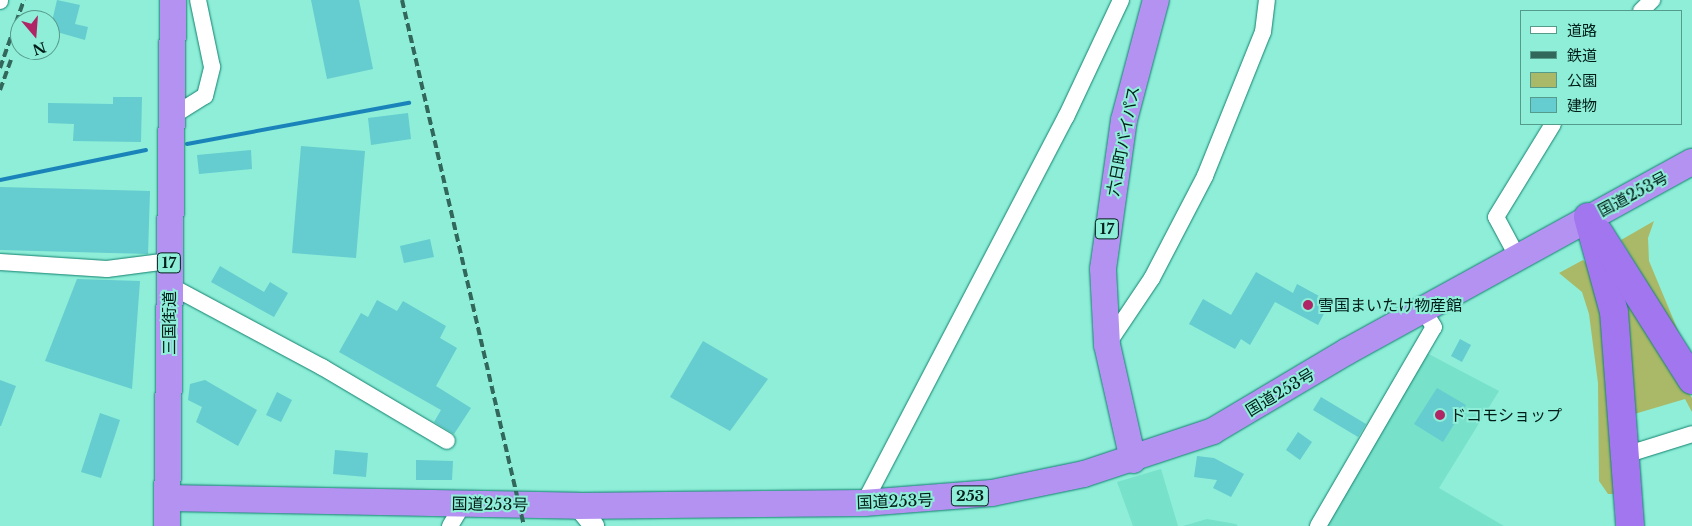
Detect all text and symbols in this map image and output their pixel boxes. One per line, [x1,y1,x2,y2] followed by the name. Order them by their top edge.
[10,10,60,60] north arrow
[1520,10,1682,125] legend
[1567,21,1597,40] text: 道路
[30,38,48,59] text: N
[1567,46,1597,65] text: 鉄道
[1567,71,1597,90] text: 公園
[1103,84,1143,198] street label: 六日町バイパス
[1567,96,1597,115] text: 建物
[1595,167,1671,221] street label: 国道253号
[1094,216,1120,242] road number: 17
[156,250,182,276] road number: 17
[159,291,179,355] street label: 三国街道
[1318,295,1462,315] place label: 雪国まいたけ物産館
[1302,299,1314,311] marker: 雪国まいたけ物産館
[1242,364,1318,420] street label: 国道253号
[1450,405,1562,425] place label: ドコモショップ
[1434,409,1446,421] marker: ドコモショップ
[950,484,990,508] road number: 253
[856,490,934,512] street label: 国道253号
[451,494,529,514] street label: 国道253号

